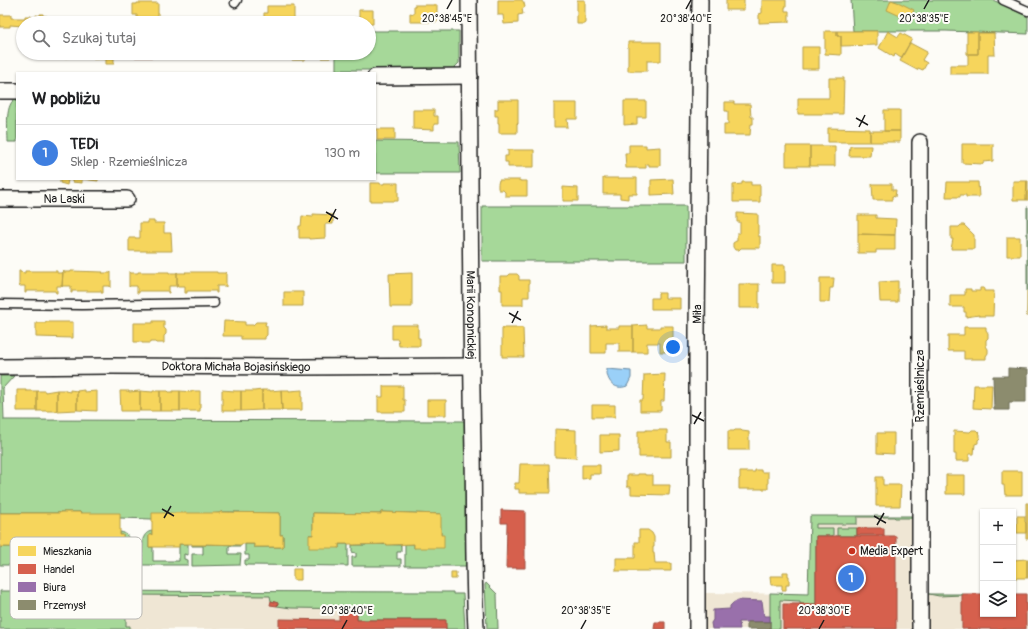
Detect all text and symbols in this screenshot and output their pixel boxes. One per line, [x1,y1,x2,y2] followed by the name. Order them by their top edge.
[422,13,472,25] text: 20°38'45"E
[660,13,712,25] text: 20°38'40"E
[899,13,949,25] text: 20°38'35"E
[16,16,376,60] search box
[30,27,52,49] icon: search
[62,29,136,48] text: Szukaj tutaj
[32,88,100,109] text: W pobliżu
[70,135,98,154] text: TEDi
[42,145,48,161] text: 1
[324,145,360,161] text: 130 m
[70,154,187,170] text: Sklep · Rzemieślnicza
[43,192,85,207] street label: Na Laski
[463,270,479,360] street label: Marii Konopnickiej
[690,304,705,324] street label: Miła
[663,337,683,357] your location
[913,349,928,422] street label: Rzemieślnicza
[161,359,311,375] street label: Doktora Michała Bojasińskiego
[980,509,1016,617] map controls
[980,509,1016,545] button: +
[10,537,142,619] legend
[860,544,923,559] place label: Media Expert
[43,545,92,558] text: Mieszkania
[980,545,1016,581] button: −
[847,546,857,556] marker: Media Expert
[43,563,75,576] text: Handel
[838,563,864,593] pin: 1
[43,581,66,594] text: Biura
[980,581,1016,617] button: layers
[43,599,86,612] text: Przemysł
[321,605,373,617] text: 20°38'40"E
[561,605,611,617] text: 20°38'35"E
[798,605,850,617] text: 20°38'30"E

